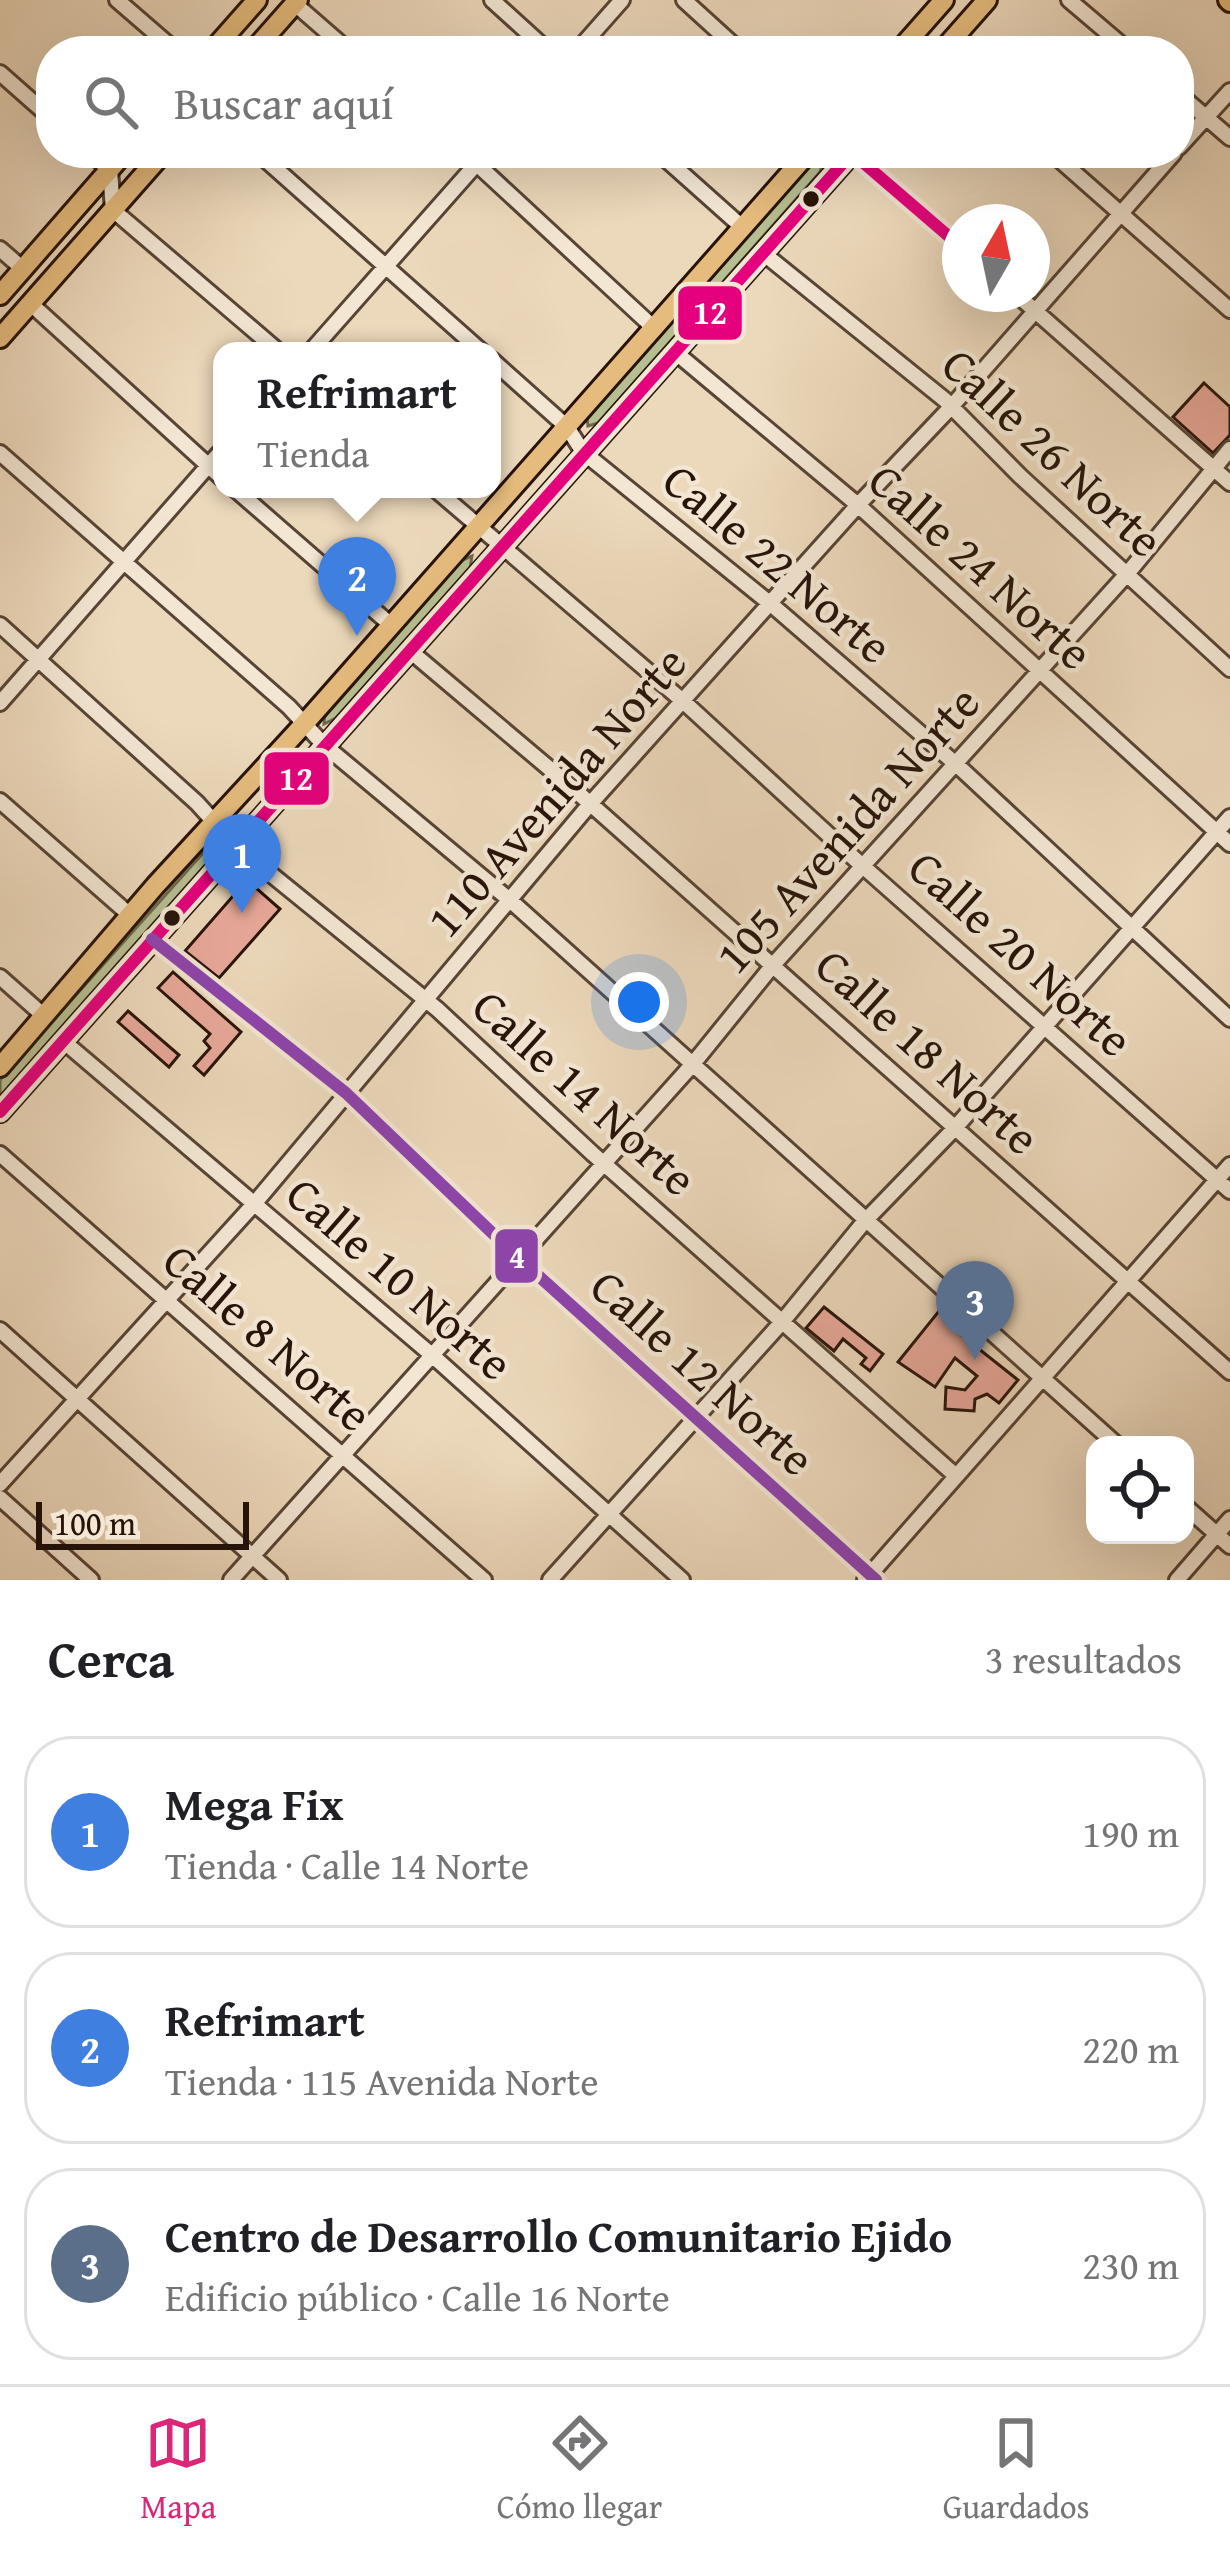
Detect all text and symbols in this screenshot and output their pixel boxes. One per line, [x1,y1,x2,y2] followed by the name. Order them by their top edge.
[36,36,1194,168] search box
[78,69,144,135] icon: search
[174,70,393,135] text: Buscar aquí
[800,188,822,210] unlabelled marker
[942,204,1050,312] north arrow
[676,284,744,342] line badge: 12
[693,288,727,336] text: 12
[926,330,1180,573] street label: Calle 26 Norte
[213,342,501,498] popup
[257,359,457,424] text: Refrimart
[257,424,369,481] text: Tienda
[648,445,909,680] street label: Calle 22 Norte
[853,445,1109,686] street label: Calle 24 Norte
[318,537,396,636] pin: 2
[409,629,703,952] street label: 110 Avenida Norte
[698,669,996,989] street label: 105 Avenida Norte
[262,750,331,807] line badge: 12
[279,754,313,802] text: 12
[203,814,281,913] pin: 1
[893,832,1149,1073] street label: Calle 20 Norte
[161,907,183,929] unlabelled marker
[800,930,1056,1171] street label: Calle 18 Norte
[457,971,713,1212] street label: Calle 14 Norte
[609,972,669,1032] your location
[271,1159,530,1397] street label: Calle 10 Norte
[148,1225,389,1448] street label: Calle 8 Norte
[493,1227,540,1285] line badge: 4
[508,1232,526,1280] text: 4
[575,1251,831,1492] street label: Calle 12 Norte
[936,1261,1014,1360] pin: 3
[1086,1436,1194,1544] map controls
[1086,1436,1194,1544] button: locate
[36,1496,249,1549] scale bar
[54,1499,136,1547] text: 100 m
[48,1621,174,1696] text: Cerca
[985,1630,1182,1687] text: 3 resultados
[165,1771,343,1836] text: Mega Fix
[80,1804,100,1861] text: 1
[1082,1804,1179,1861] text: 190 m
[165,1836,529,1893] text: Tienda · Calle 14 Norte
[165,1987,365,2052] text: Refrimart
[80,2020,100,2077] text: 2
[1082,2020,1179,2077] text: 220 m
[165,2052,599,2109] text: Tienda · 115 Avenida Norte
[165,2203,952,2268] text: Centro de Desarrollo Comunitario Ejido
[80,2236,100,2293] text: 3
[1082,2236,1179,2293] text: 230 m
[165,2268,670,2325] text: Edificio público · Calle 16 Norte
[140,2410,216,2530] tab: Mapa
[497,2410,662,2530] tab: Cómo llegar
[943,2410,1090,2530] tab: Guardados

